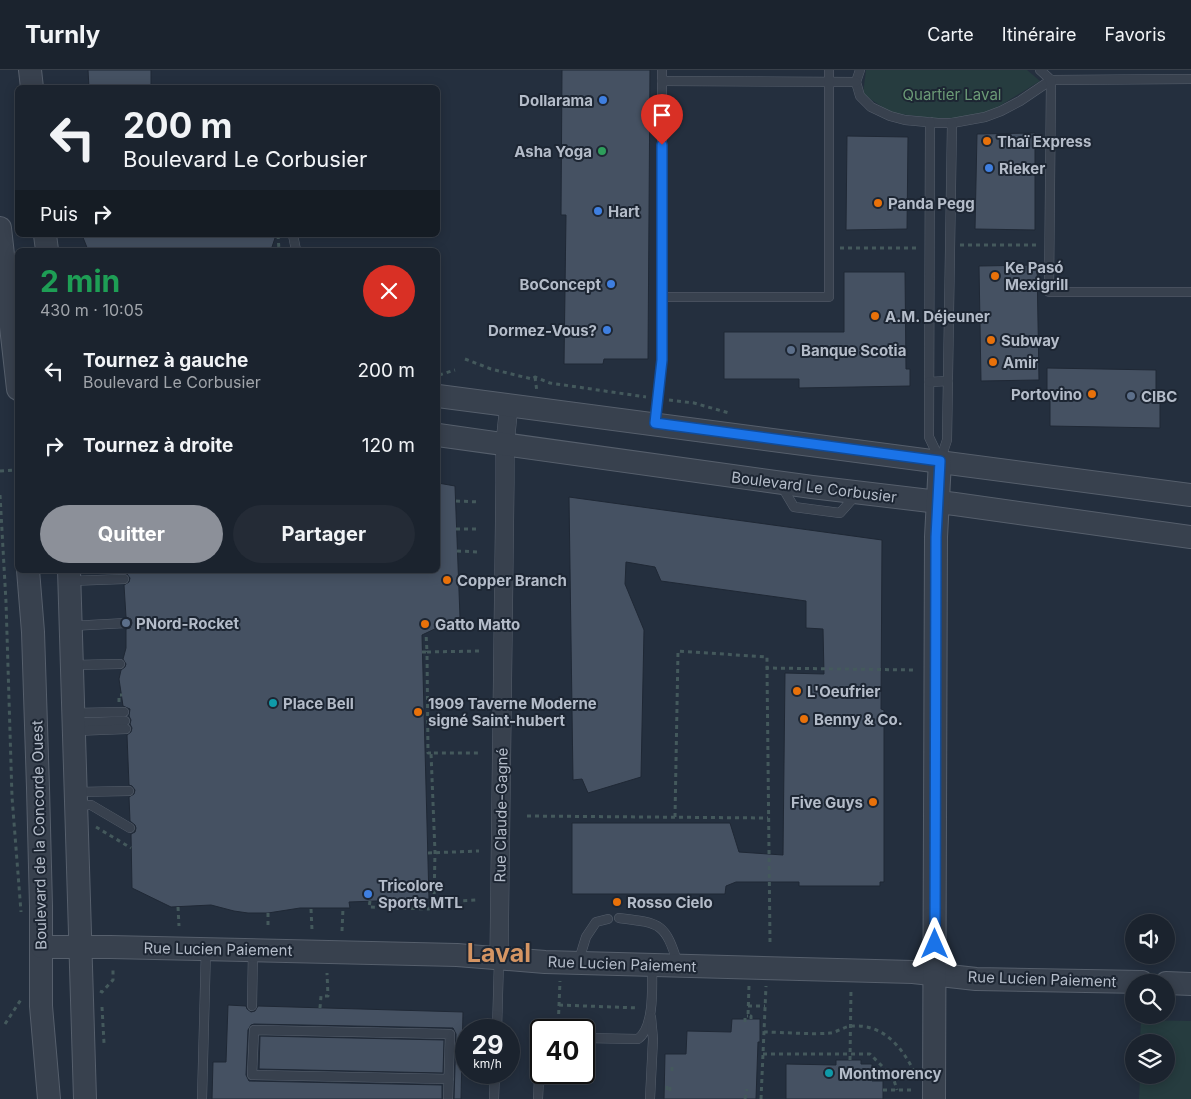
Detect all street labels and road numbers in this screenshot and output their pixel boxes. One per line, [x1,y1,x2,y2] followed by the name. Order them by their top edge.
[730,467,898,507] street label: Boulevard Le Corbusier
[27,720,51,950] street label: Boulevard de la Concorde Ouest
[490,748,512,882] street label: Rue Claude-Gagné
[143,938,293,960] street label: Rue Lucien Paiement
[547,952,697,976] street label: Rue Lucien Paiement
[967,967,1117,991] street label: Rue Lucien Paiement

